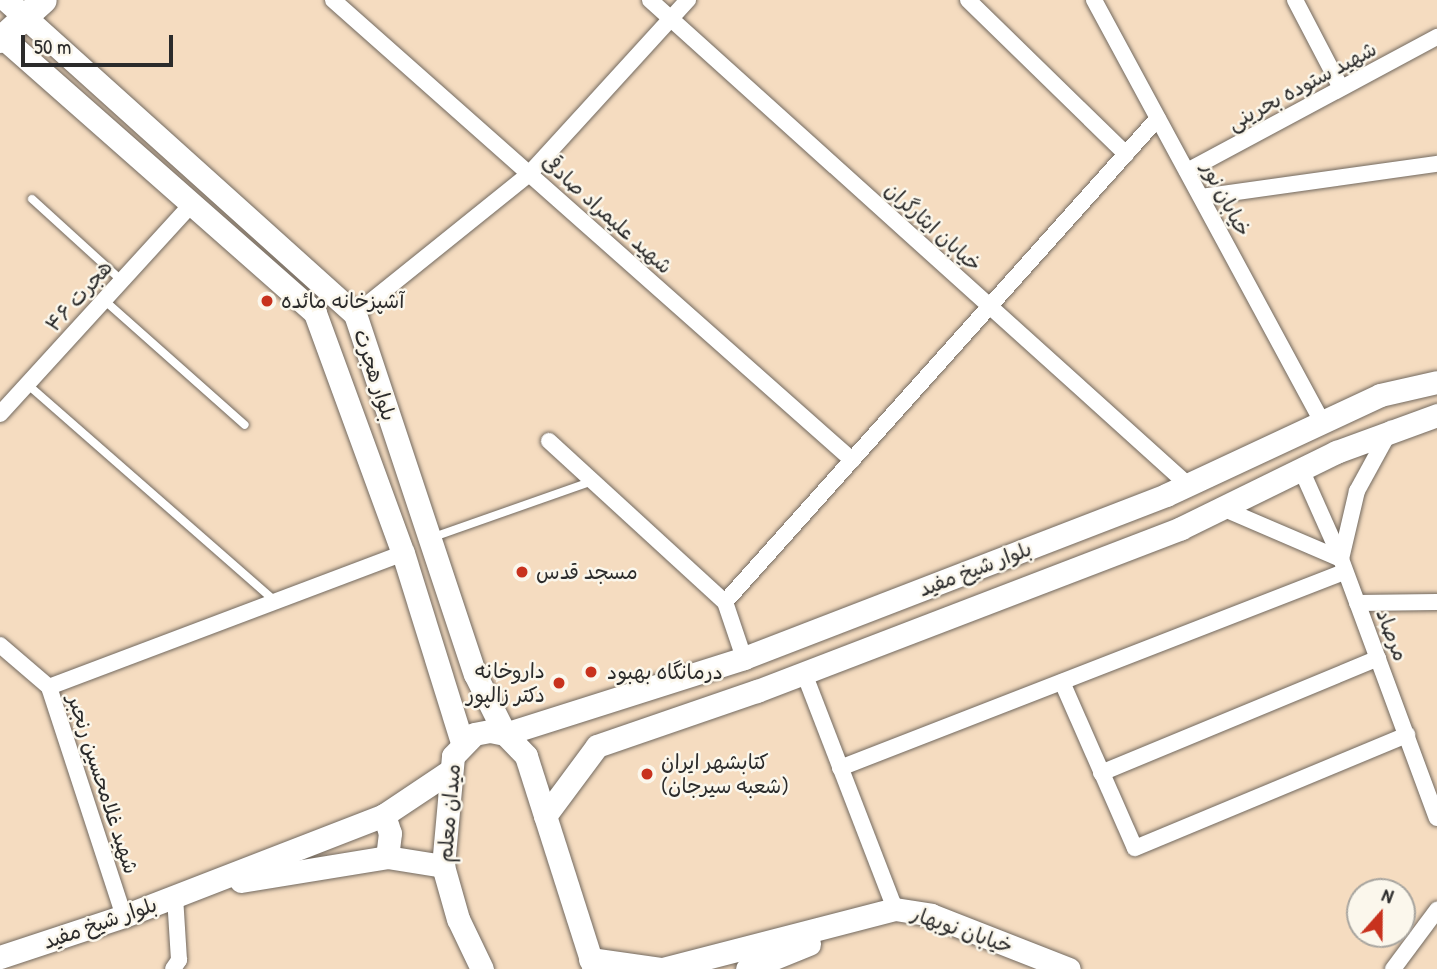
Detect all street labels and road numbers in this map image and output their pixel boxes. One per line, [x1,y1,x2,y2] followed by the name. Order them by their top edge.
[1223,36,1381,136] street label: شهید ستوده بحرینی
[537,149,677,279] street label: شهید علیمراد صادقی
[1196,157,1256,241] street label: خیابان نور
[879,177,987,277] street label: خیابان ایثارگران
[40,255,118,337] street label: هجرت ۴۶
[348,326,402,424] street label: بلوار هجرت
[915,536,1035,602] street label: بلوار شیخ مفید
[1371,605,1413,665] street label: مرصاد
[62,691,144,877] street label: شهید غلامحسین رنجبر
[432,763,466,863] street label: میدان معلم
[40,892,160,954] street label: بلوار شیخ مفید
[908,901,1016,959] street label: خیابان نوبهار

